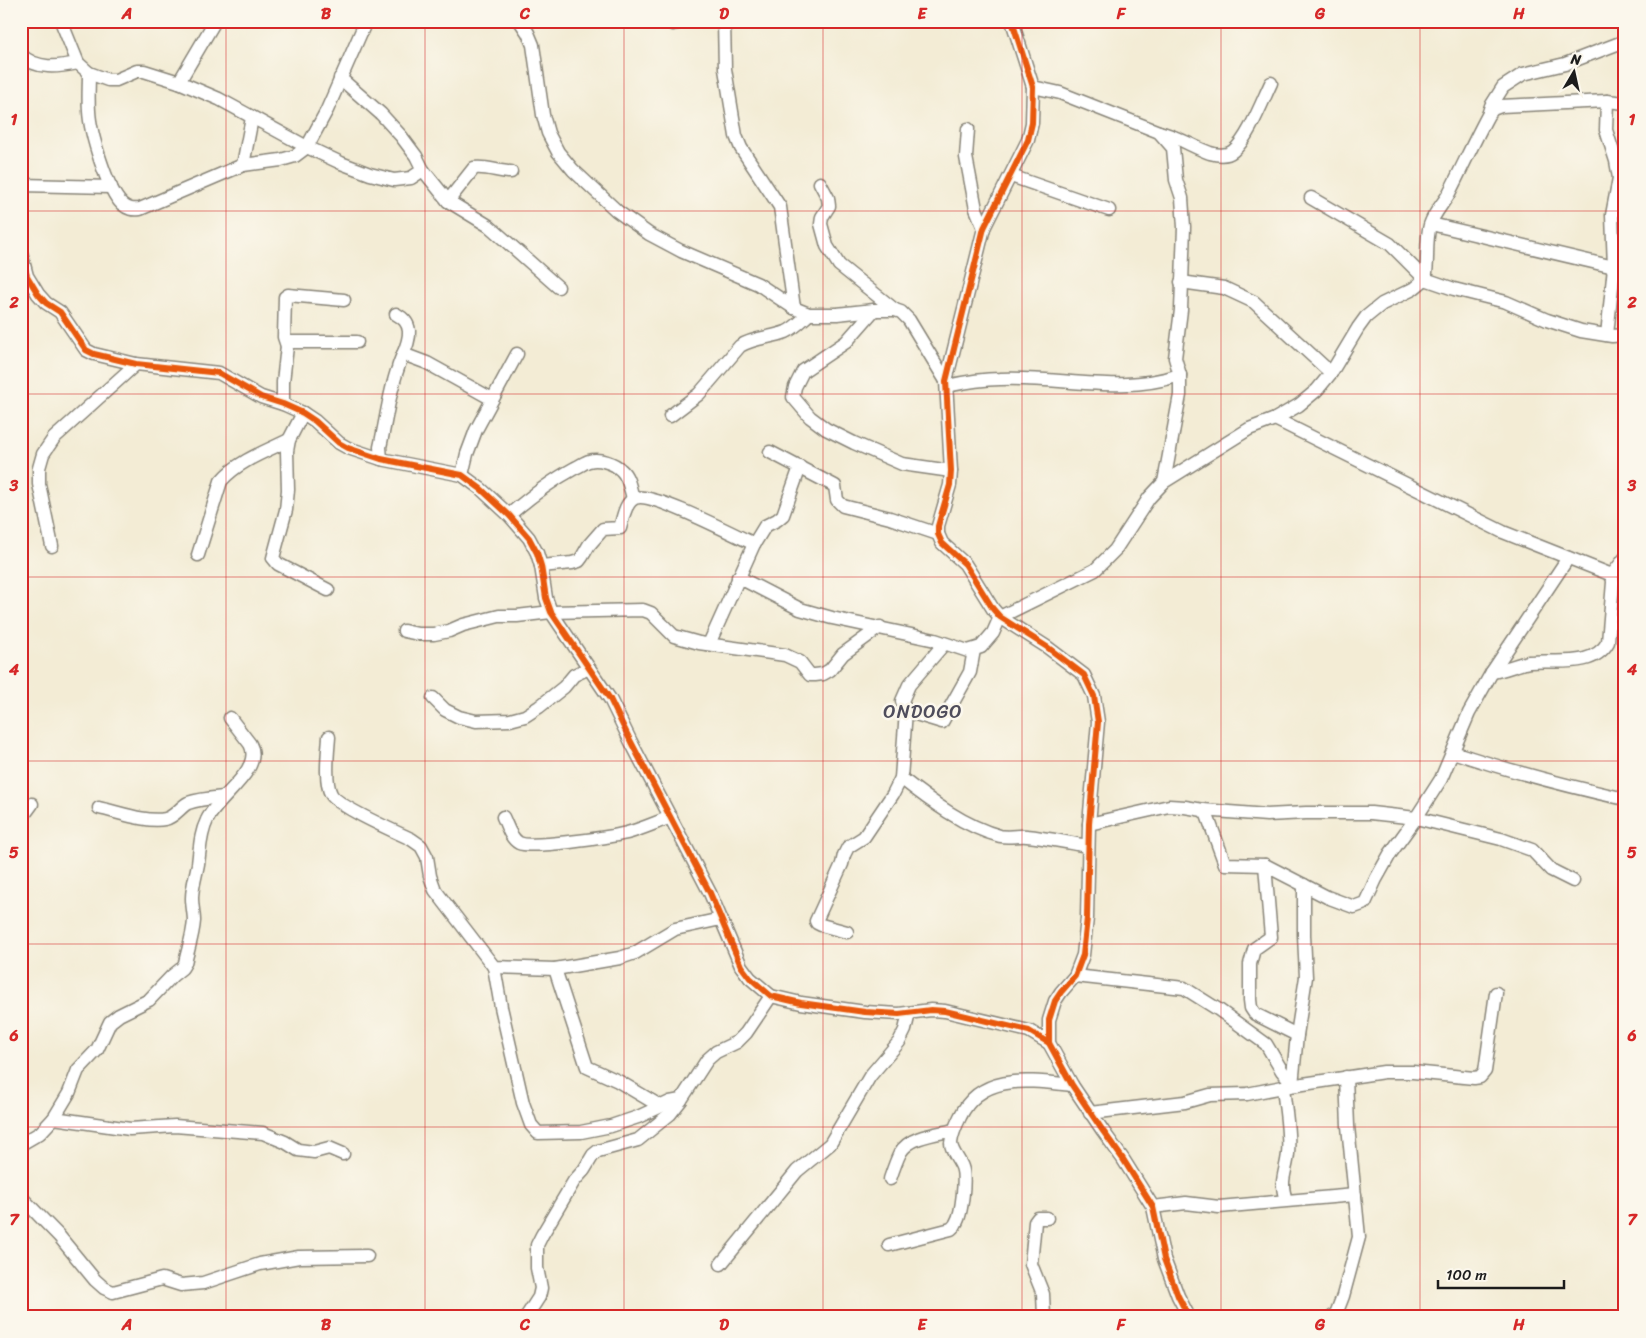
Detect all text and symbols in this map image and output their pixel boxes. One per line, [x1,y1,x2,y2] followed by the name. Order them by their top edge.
[121,0,132,28] text: A
[321,0,332,28] text: B
[519,0,531,28] text: C
[719,0,729,28] text: D
[918,0,928,28] text: E
[1116,0,1127,28] text: F
[1314,0,1326,28] text: G
[1512,0,1525,28] text: H
[1568,46,1583,73] text: N
[1548,48,1598,98] north arrow
[11,105,18,134] text: 1
[1629,105,1636,134] text: 1
[8,288,19,317] text: 2
[1626,288,1637,317] text: 2
[9,471,19,500] text: 3
[1627,471,1637,500] text: 3
[8,655,19,684] text: 4
[1626,655,1637,684] text: 4
[883,695,963,728] district label: ONDOGO
[9,838,19,867] text: 5
[1627,838,1637,867] text: 5
[8,1021,19,1050] text: 6
[1626,1021,1637,1050] text: 6
[9,1205,20,1234] text: 7
[1627,1205,1638,1234] text: 7
[1438,1258,1565,1290] scale bar
[1446,1262,1487,1288] text: 100 m
[121,1310,132,1338] text: A
[321,1310,332,1338] text: B
[519,1310,531,1338] text: C
[719,1310,729,1338] text: D
[918,1310,928,1338] text: E
[1116,1310,1127,1338] text: F
[1314,1310,1326,1338] text: G
[1512,1310,1525,1338] text: H

